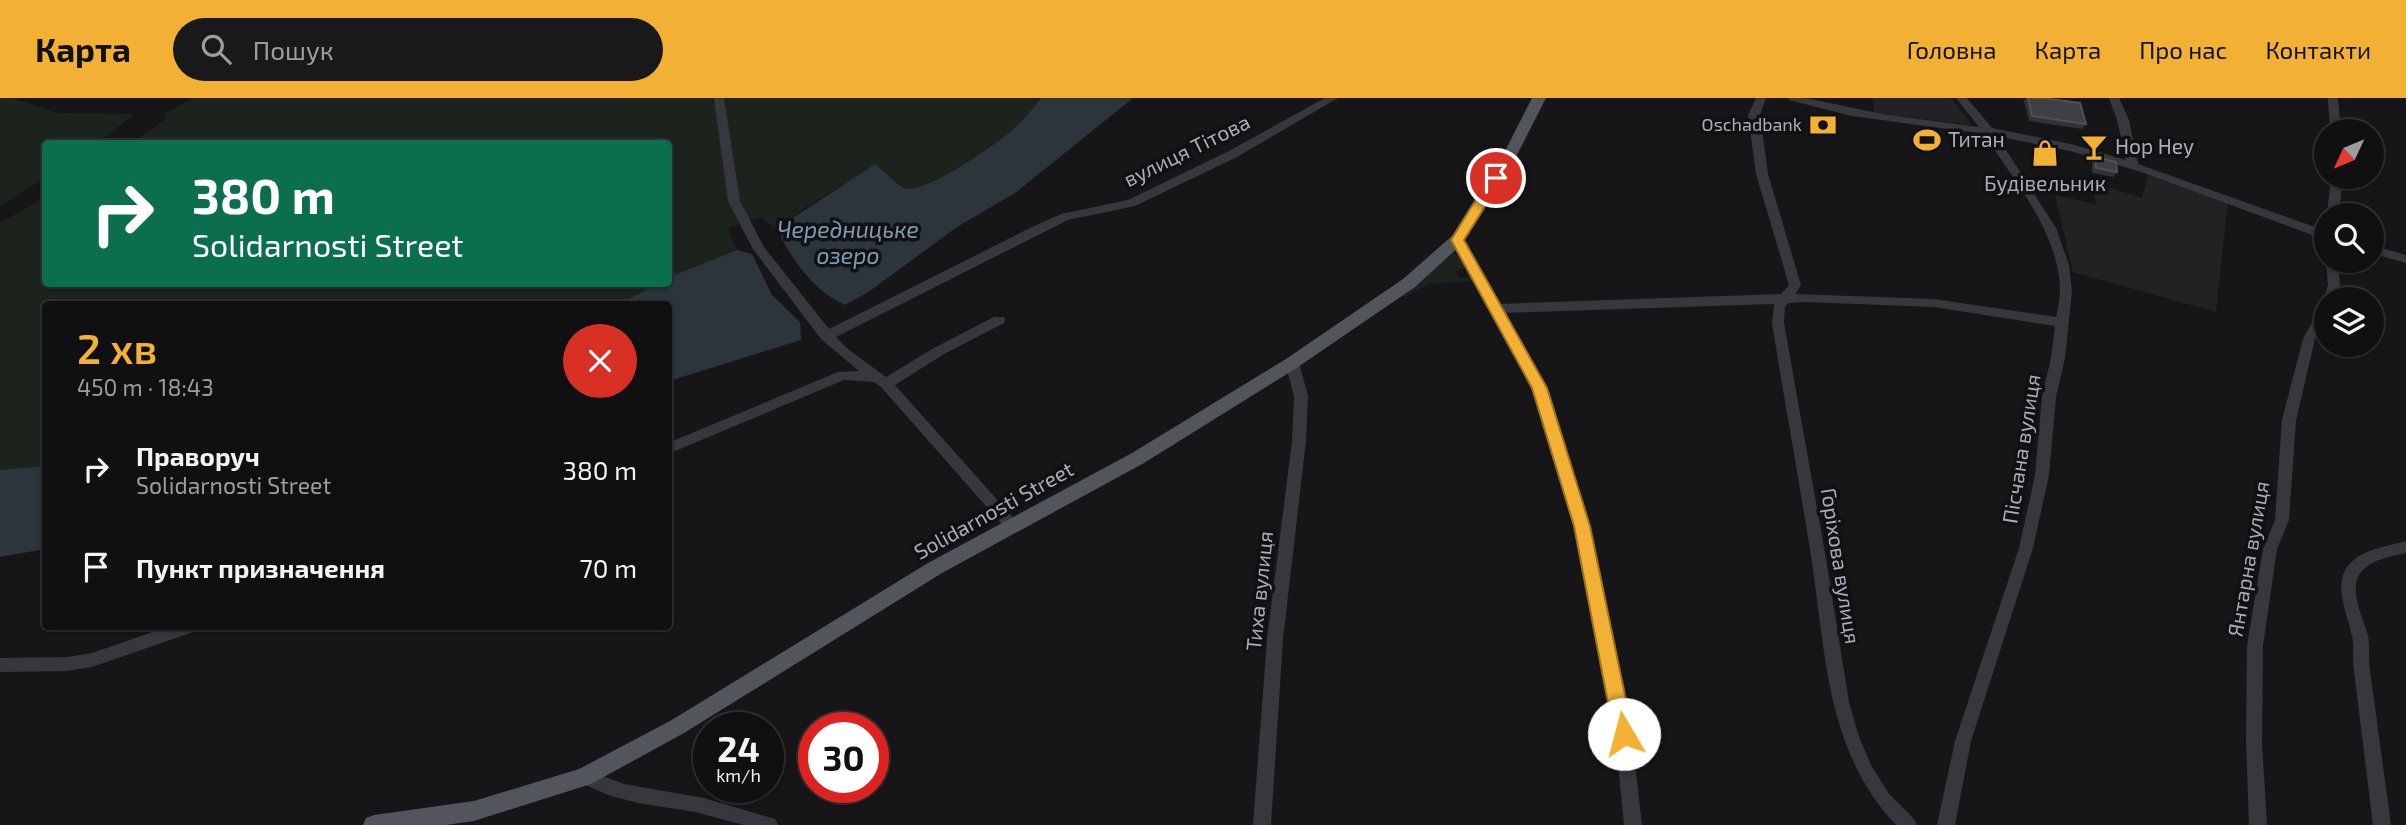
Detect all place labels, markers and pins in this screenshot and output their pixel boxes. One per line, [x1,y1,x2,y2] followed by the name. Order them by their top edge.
[1808,110,1838,140] bank icon: Oschadbank
[1702,113,1802,135] place label: Oschadbank
[1912,125,1942,155] sports icon: Титан
[1948,126,2005,151] place label: Титан
[2079,132,2109,162] bar icon: Hop Hey
[2115,133,2194,158] place label: Hop Hey
[2030,138,2060,168] shop icon: Будівельник
[1466,148,1526,208] pin
[1984,170,2106,196] place label: Будівельник

